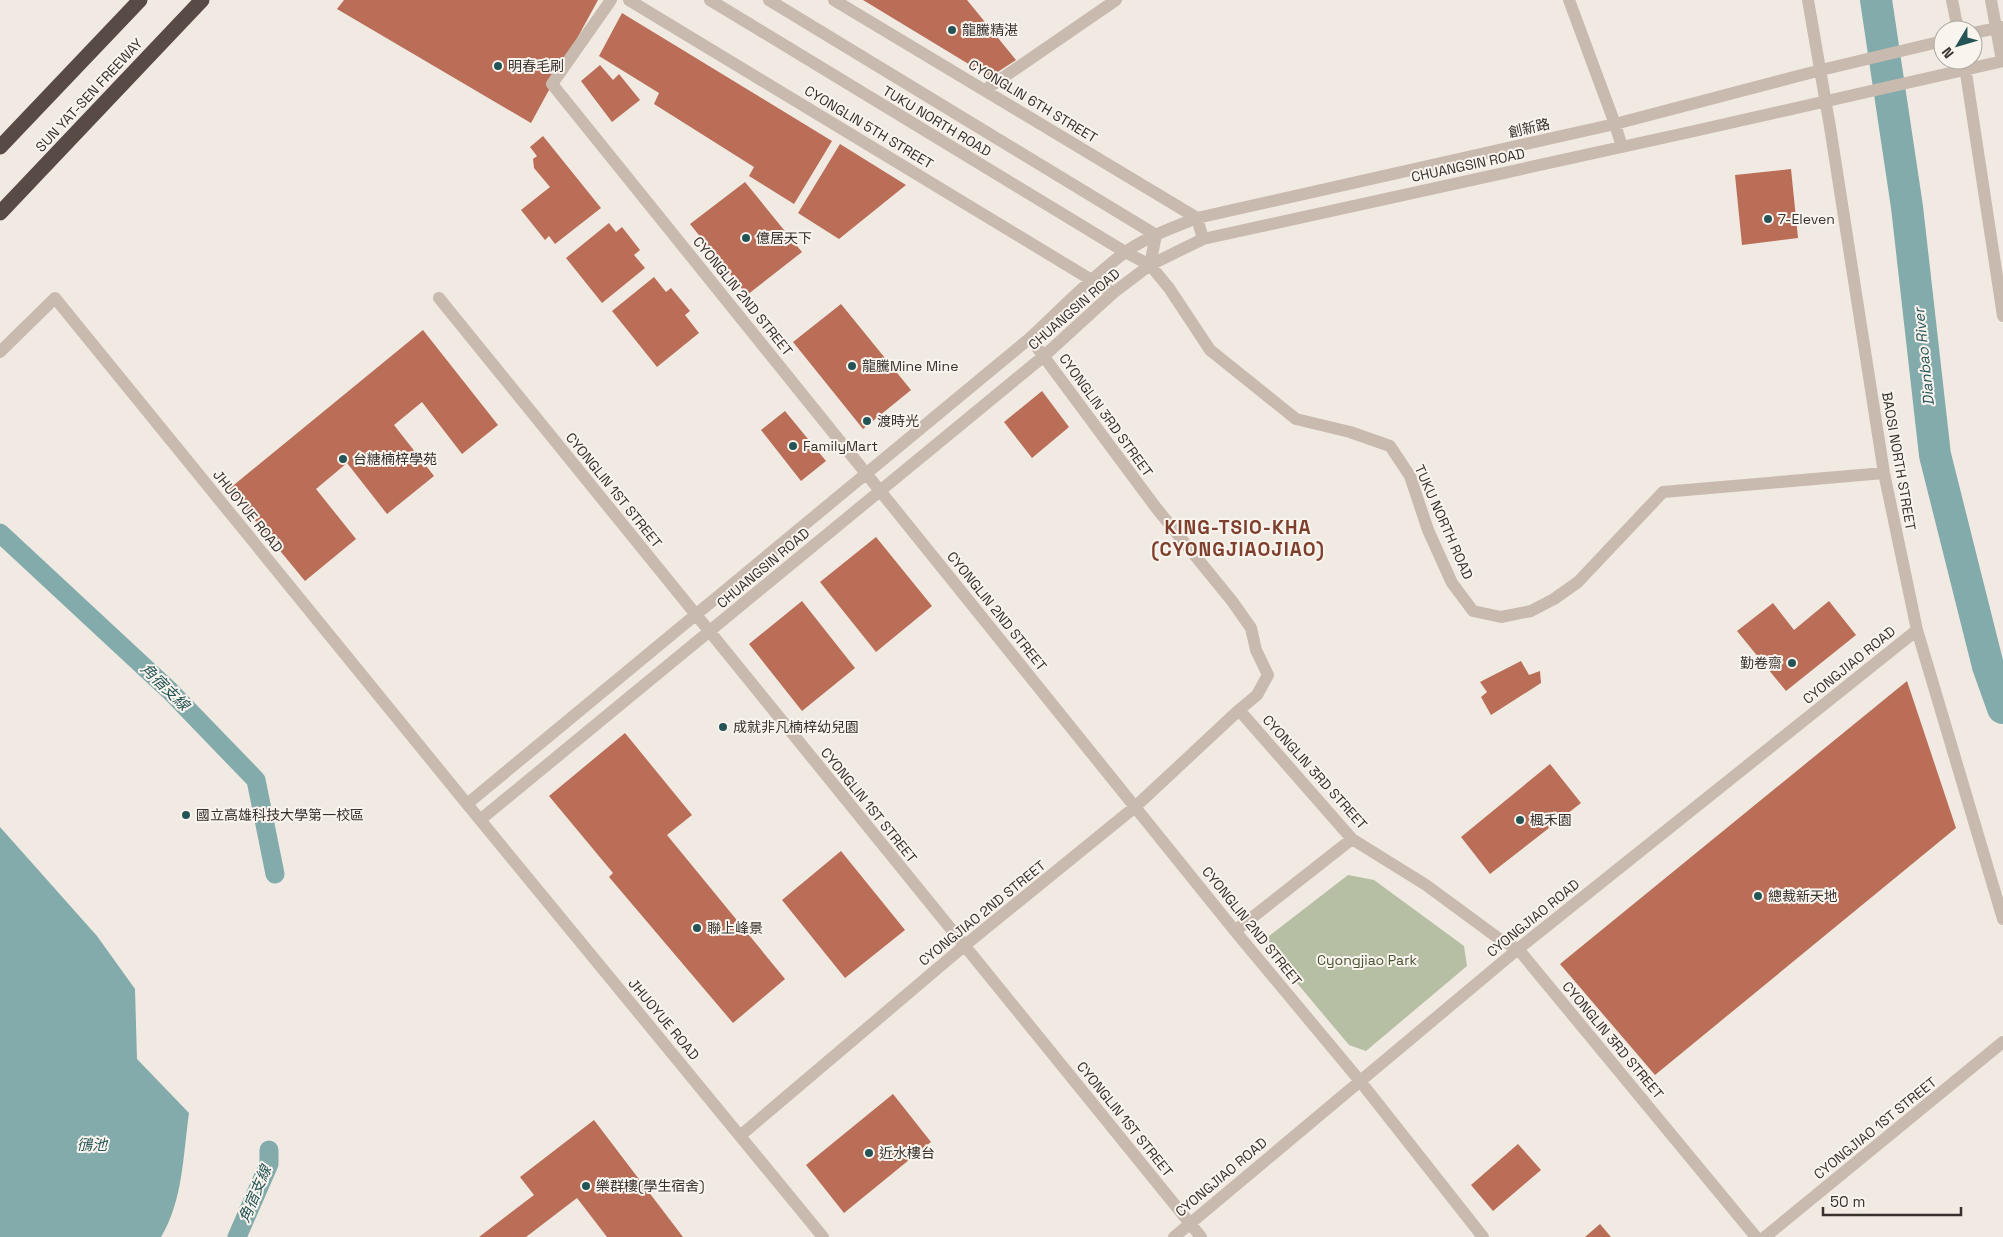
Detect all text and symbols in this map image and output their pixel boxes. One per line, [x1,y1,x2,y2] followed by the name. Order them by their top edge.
[1933,20,1983,70] north arrow
[962,21,1018,39] place label: 龍騰精湛
[946,24,958,36] marker: 龍騰精湛
[32,34,147,156] street label: SUN YAT-SEN FREEWAY
[1938,44,1958,62] text: N
[965,55,1101,147] street label: CYONGLIN 6TH STREET
[508,57,564,75] place label: 明春毛刷
[492,60,504,72] marker: 明春毛刷
[801,81,937,173] street label: CYONGLIN 5TH STREET
[879,81,995,161] street label: TUKU NORTH ROAD
[1507,115,1551,141] street label: 創新路
[1410,144,1526,186] street label: CHUANGSIN ROAD
[1778,210,1835,228] place label: 7-Eleven
[1762,213,1774,225] marker: 7-Eleven
[756,229,812,247] place label: 億居天下
[740,232,752,244] marker: 億居天下
[689,233,797,359] street label: CYONGLIN 2ND STREET
[1024,264,1124,354] street label: CHUANGSIN ROAD
[1909,306,1938,407] water label: Dianbao River
[1055,350,1157,480] street label: CYONGLIN 3RD STREET
[862,357,958,375] place label: 龍騰Mine Mine
[846,360,858,372] marker: 龍騰Mine Mine
[1878,390,1920,532] street label: BAOSI NORTH STREET
[877,412,919,430] place label: 渡時光
[861,415,873,427] marker: 渡時光
[562,429,666,551] street label: CYONGLIN 1ST STREET
[803,437,878,455] place label: FamilyMart
[787,440,799,452] marker: FamilyMart
[353,450,437,468] place label: 台糖楠梓學苑
[337,453,349,465] marker: 台糖楠梓學苑
[1411,462,1477,582] street label: TUKU NORTH ROAD
[209,466,287,556] street label: JHUOYUE ROAD
[1151,515,1325,562] district label: KING-TSIO-KHA (CYONGJIAOJIAO)
[713,524,813,612] street label: CHUANGSIN ROAD
[943,548,1051,674] street label: CYONGLIN 2ND STREET
[1799,622,1899,708] street label: CYONGJIAO ROAD
[1740,654,1782,672] place label: 勤卷齋
[1786,657,1798,669] marker: 勤卷齋
[137,659,195,716] water label: 角宿支線
[1259,711,1371,833] street label: CYONGLIN 3RD STREET
[733,718,859,736] place label: 成就非凡楠梓幼兒園
[717,721,729,733] marker: 成就非凡楠梓幼兒園
[817,744,921,866] street label: CYONGLIN 1ST STREET
[196,806,364,824] place label: 國立高雄科技大學第一校區
[180,809,192,821] marker: 國立高雄科技大學第一校區
[1530,811,1572,829] place label: 楓禾園
[1514,814,1526,826] marker: 楓禾園
[915,856,1049,970] street label: CYONGJIAO 2ND STREET
[1198,863,1306,989] street label: CYONGLIN 2ND STREET
[1483,875,1583,961] street label: CYONGJIAO ROAD
[1768,887,1838,905] place label: 總裁新天地
[1752,890,1764,902] marker: 總裁新天地
[707,919,763,937] place label: 聯上峰景
[691,922,703,934] marker: 聯上峰景
[1317,951,1417,969] park label: Cyongjiao Park
[625,974,703,1064] street label: JHUOYUE ROAD
[1558,977,1668,1103] street label: CYONGLIN 3RD STREET
[1073,1058,1177,1180] street label: CYONGLIN 1ST STREET
[1810,1073,1940,1183] street label: CYONGJIAO 1ST STREET
[1171,1133,1271,1221] street label: CYONGJIAO ROAD
[77,1135,109,1154] water label: 鴴池
[879,1144,935,1162] place label: 近水樓台
[863,1147,875,1159] marker: 近水樓台
[234,1161,276,1225] water label: 角宿支線
[596,1177,705,1195] place label: 樂群樓(學生宿舍)
[580,1180,592,1192] marker: 樂群樓(學生宿舍)
[1823,1184,1960,1216] scale bar
[1830,1192,1865,1211] text: 50 m

